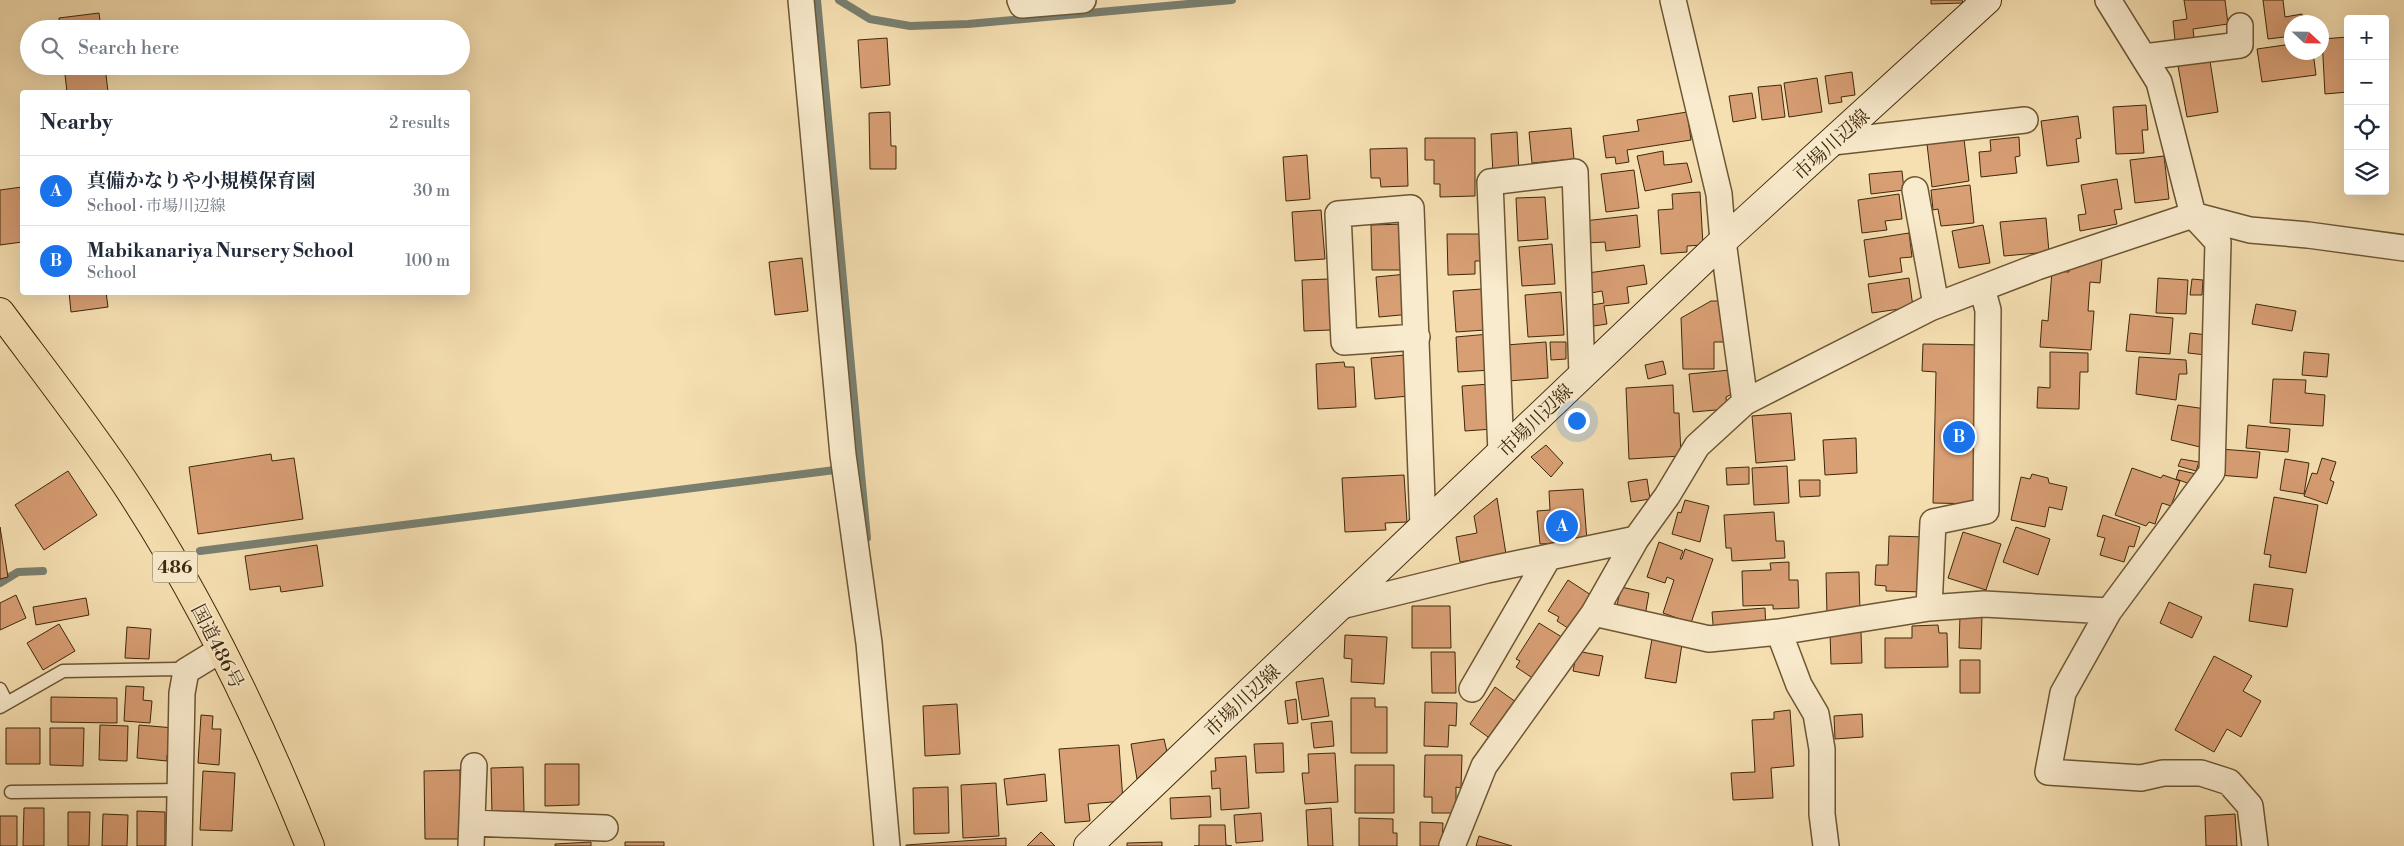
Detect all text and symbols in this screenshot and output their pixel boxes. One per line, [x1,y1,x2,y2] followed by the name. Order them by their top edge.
[2284,15,2329,60] north arrow
[2344,15,2389,195] map controls
[2344,15,2389,60] button: +
[20,20,470,75] search box
[38,34,66,62] icon: search
[78,36,179,60] text: Search here
[2344,60,2389,105] button: −
[1788,104,1875,185] street label: 市場川辺線
[2344,105,2389,150] button: locate
[40,110,113,136] text: Nearby
[389,113,450,133] text: 2 results
[2344,150,2389,195] button: layers
[87,169,315,193] text: 真備かなりや小規模保育園
[50,181,62,201] text: A
[413,181,450,201] text: 30 m
[87,196,226,216] text: School · 市場川辺線
[87,239,354,263] text: Mabikanariya Nursery School
[50,251,62,271] text: B
[405,251,450,271] text: 100 m
[87,263,136,283] text: School
[1493,379,1578,462] street label: 市場川辺線
[1564,408,1590,434] your location
[1943,418,1975,456] pin: B
[1546,507,1578,545] pin: A
[152,552,198,582] road number: 486
[186,600,249,693] street label: 国道486号
[1200,660,1286,742] street label: 市場川辺線

